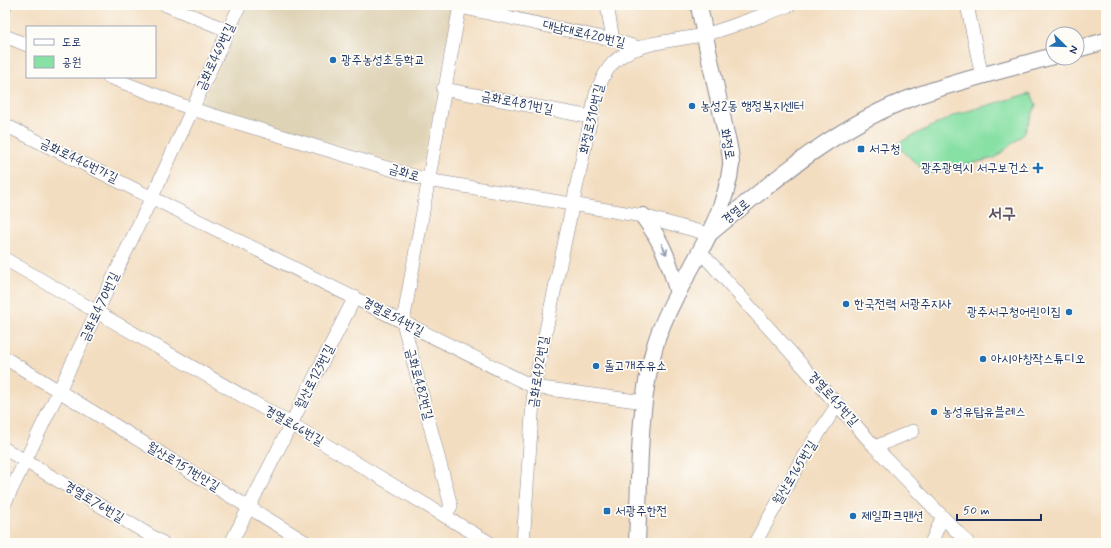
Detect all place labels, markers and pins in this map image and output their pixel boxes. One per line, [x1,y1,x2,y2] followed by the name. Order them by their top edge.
[341,52,425,69] place label: 광주농성초등학교
[328,55,338,65] marker: 광주농성초등학교
[700,98,804,115] place label: 농성2동 행정복지센터
[687,101,697,111] marker: 농성2동 행정복지센터
[869,141,900,158] place label: 서구청
[856,144,866,154] marker: 서구청
[921,160,1029,177] place label: 광주광역시 서구보건소
[1032,162,1044,174] marker: 광주광역시 서구보건소
[854,296,952,313] place label: 한국전력 서광주지사
[841,299,851,309] marker: 한국전력 서광주지사
[967,304,1061,321] place label: 광주서구청어린이집
[1064,307,1074,317] marker: 광주서구청어린이집
[991,351,1085,368] place label: 아시아창작스튜디오
[978,354,988,364] marker: 아시아창작스튜디오
[604,358,667,375] place label: 돌고개주유소
[591,361,601,371] marker: 돌고개주유소
[942,404,1026,421] place label: 농성유탑유블레스
[929,407,939,417] marker: 농성유탑유블레스
[615,503,667,520] place label: 서광주한전
[602,506,612,516] marker: 서광주한전
[861,508,924,525] place label: 제일파크맨션
[848,511,858,521] marker: 제일파크맨션

